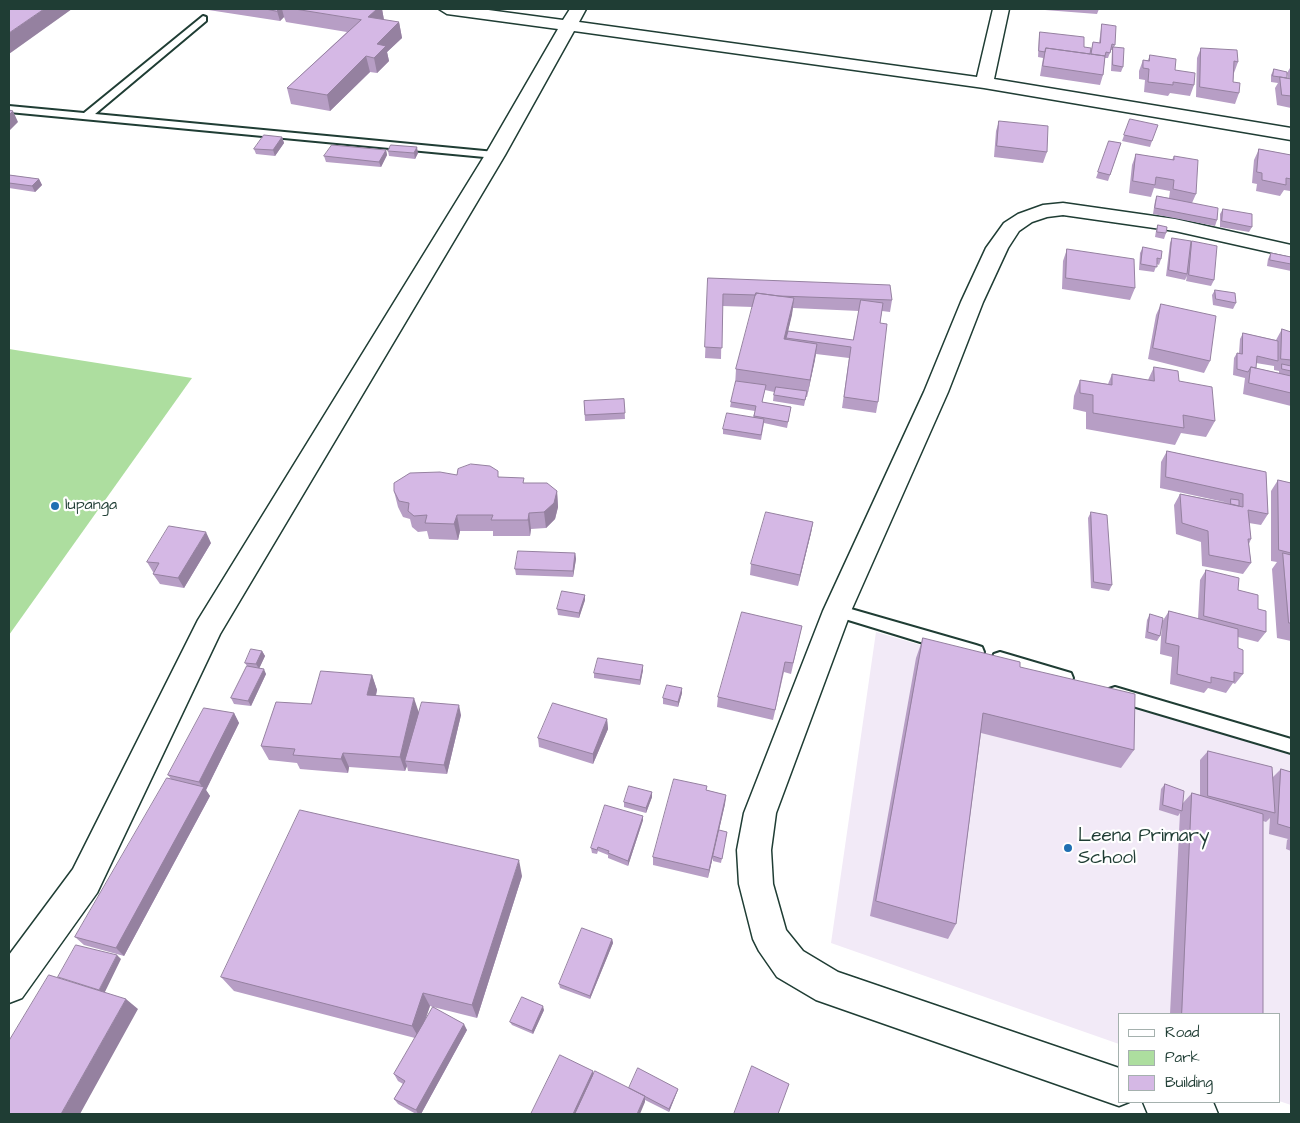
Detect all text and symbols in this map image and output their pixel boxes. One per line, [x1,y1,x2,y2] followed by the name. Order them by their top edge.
[65,496,117,516] place label: lupanga
[49,500,61,512] marker: lupanga
[1078,826,1209,870] place label: Leena Primary School
[1062,842,1074,854] marker: Leena Primary School
[1118,1013,1280,1103] legend
[1165,1022,1199,1043] text: Road
[1165,1047,1200,1068] text: Park
[1165,1072,1213,1093] text: Building

